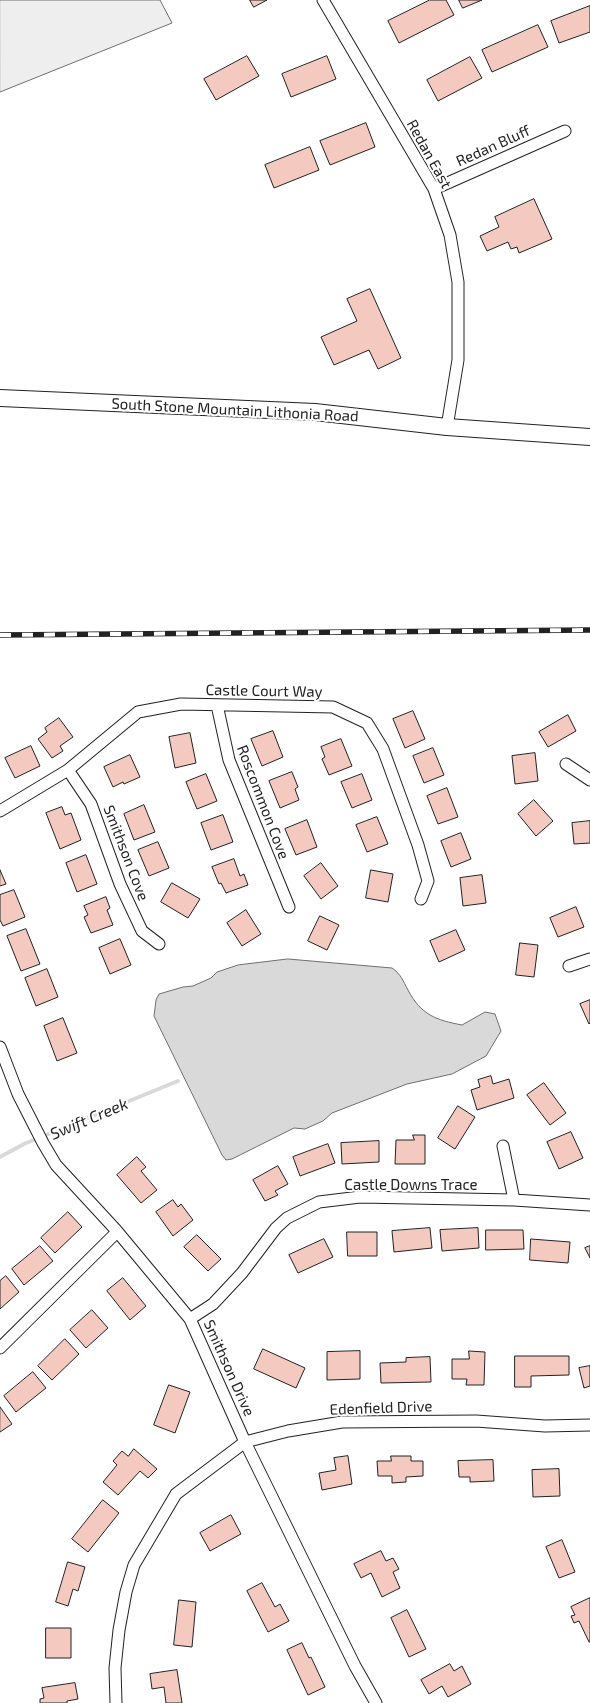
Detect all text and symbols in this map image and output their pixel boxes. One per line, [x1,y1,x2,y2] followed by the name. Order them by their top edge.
[403,116,455,192] street label: Redan East
[453,122,533,170] street label: Redan Bluff
[111,395,359,425] street label: South Stone Mountain Lithonia Road
[205,681,323,701] street label: Castle Court Way
[233,742,293,862] street label: Roscommon Cove
[100,803,152,903] street label: Smithson Cove
[47,1094,131,1144] water label: Swift Creek
[344,1176,478,1194] street label: Castle Downs Trace
[200,1317,258,1419] street label: Smithson Drive
[329,1397,433,1419] street label: Edenfield Drive

